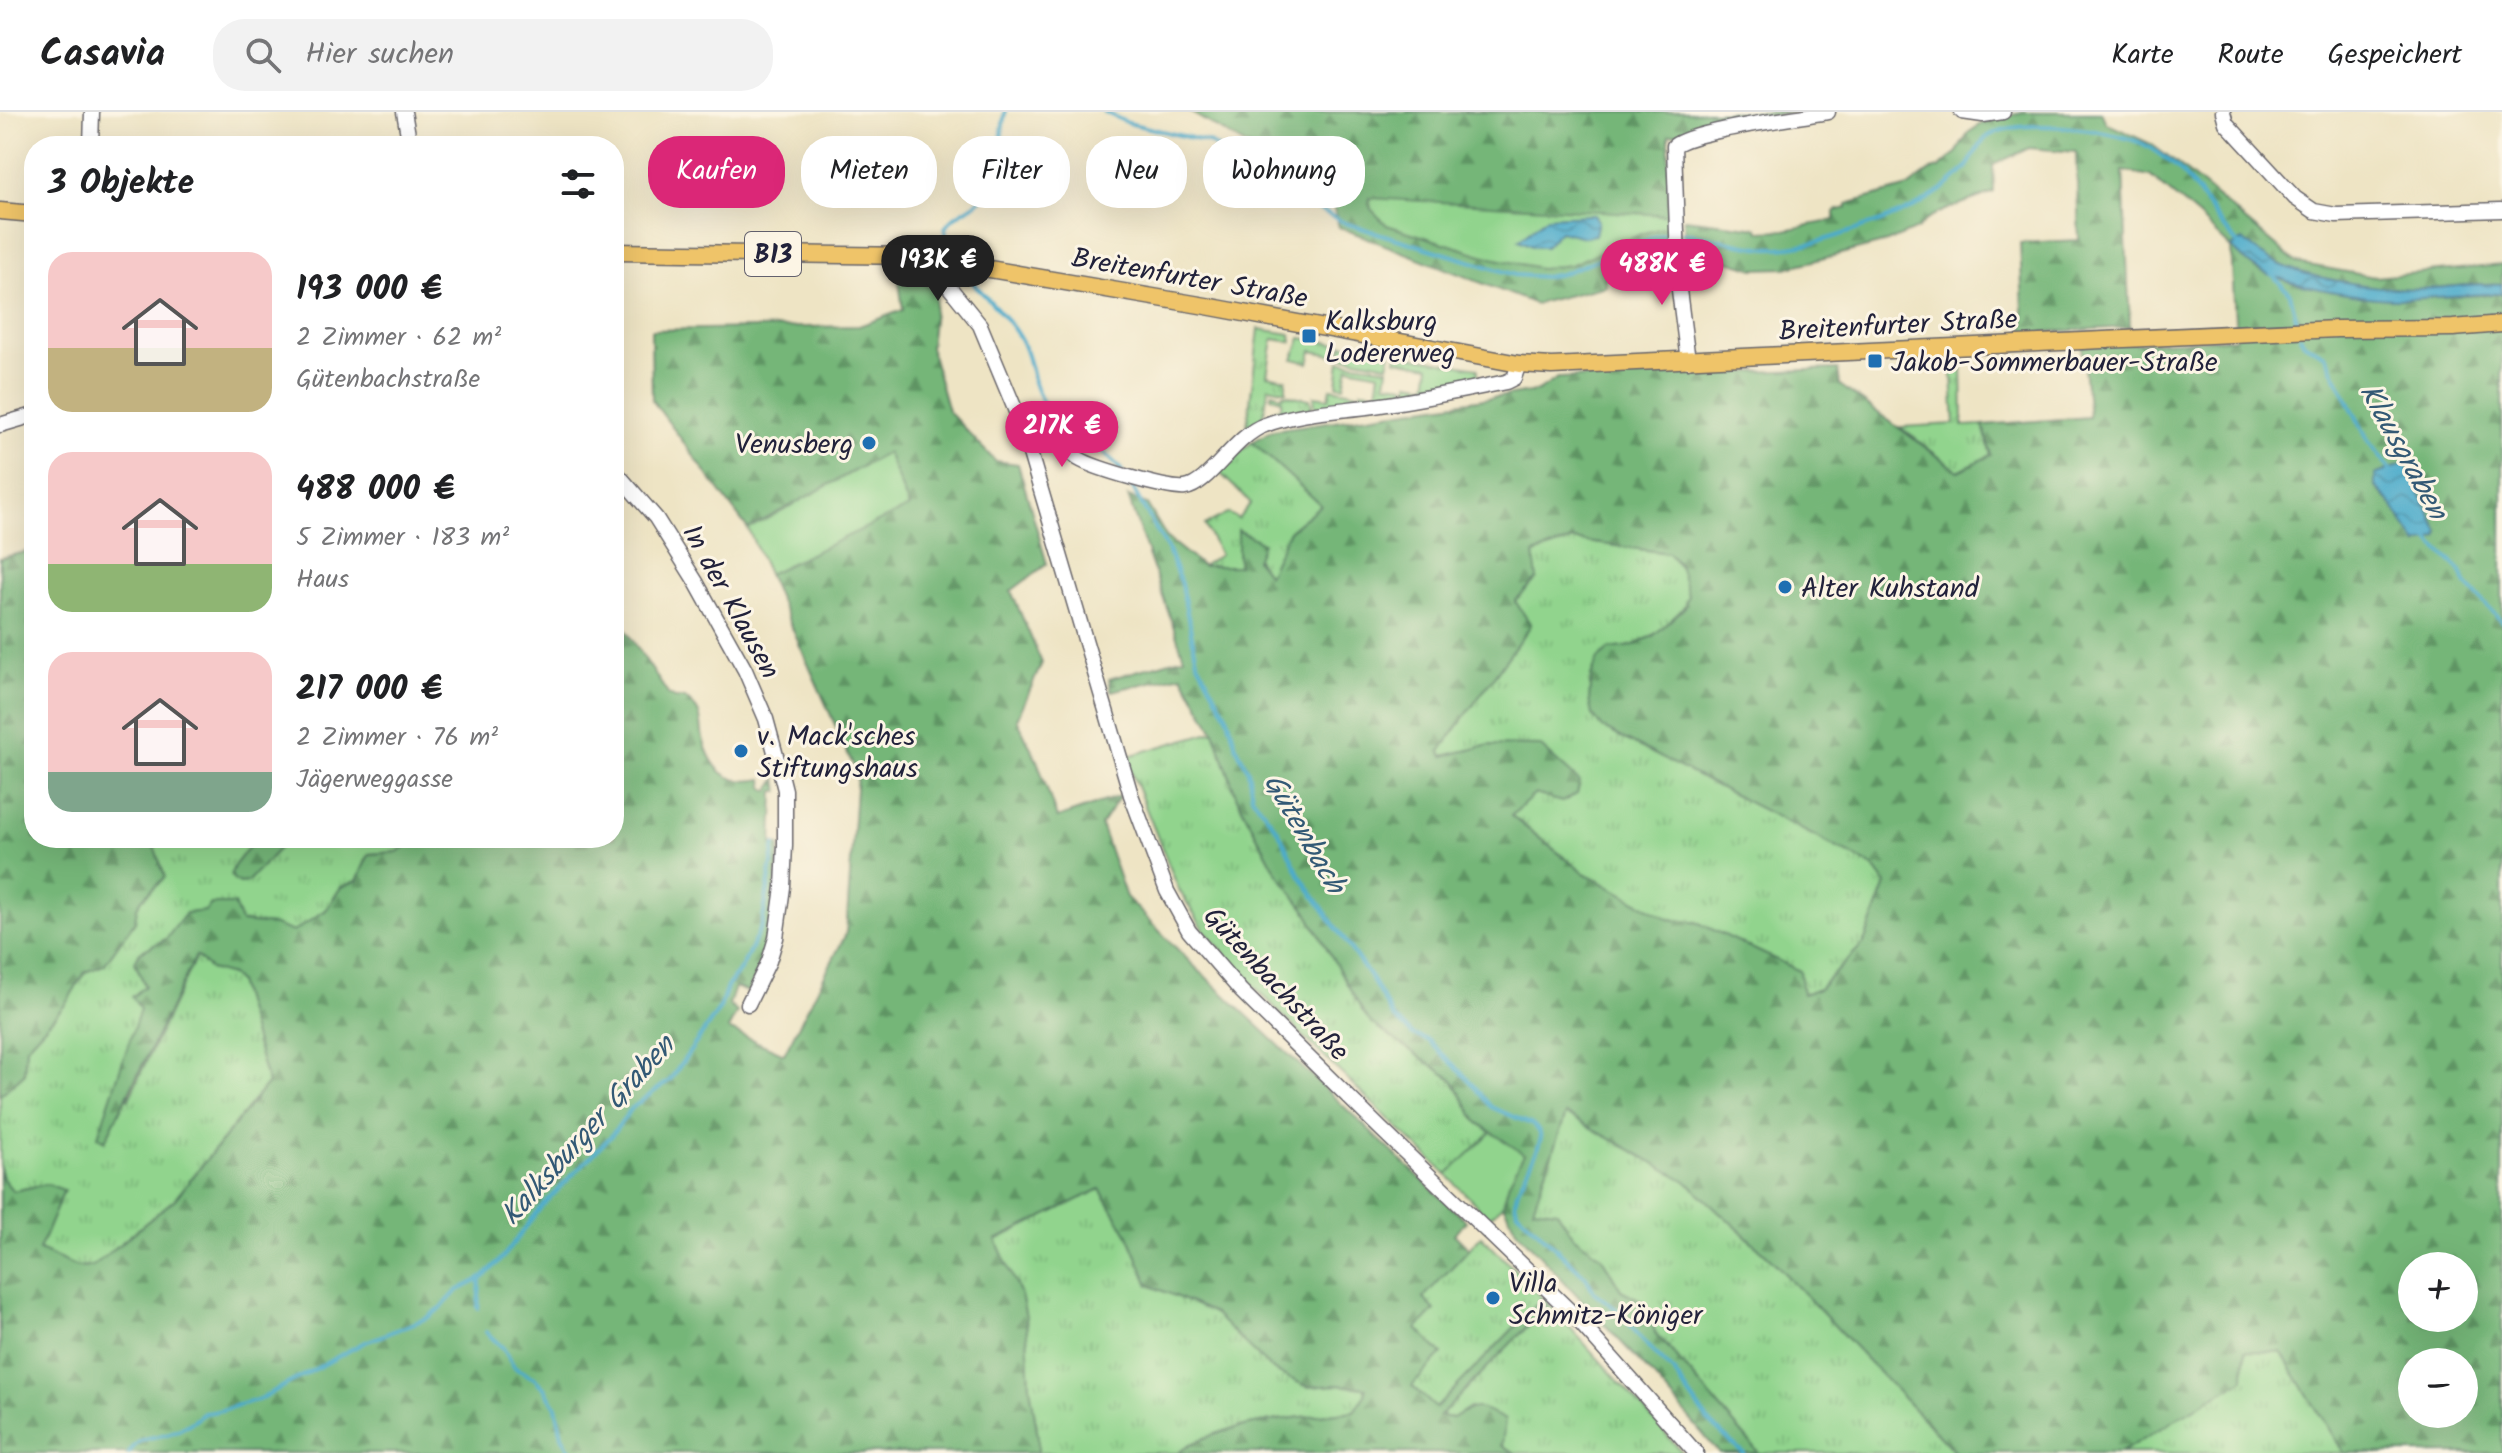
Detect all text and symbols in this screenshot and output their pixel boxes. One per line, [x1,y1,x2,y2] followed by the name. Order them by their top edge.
[213,19,773,91] search box
[40,25,165,85] text: Casavia
[305,31,454,79] text: Hier suchen
[241,33,285,77] icon: search
[2111,33,2174,78] text: Karte
[2218,33,2284,78] text: Route
[2328,33,2462,78] text: Gespeichert
[648,136,785,208] chip: Kaufen
[801,136,937,208] chip: Mieten
[953,136,1070,208] chip: Filter
[1086,136,1187,208] chip: Neu
[1203,136,1365,208] chip: Wohnung
[48,157,194,211] text: 3 Objekte
[556,162,600,206] icon: filters
[745,232,801,276] road number: B13
[873,235,1003,303] pin: 193K €
[1068,237,1312,322] street label: Breitenfurter Straße
[1597,239,1727,307] pin: 488K €
[899,240,977,282] text: 193K €
[1619,244,1706,286] text: 488K €
[296,263,442,317] text: 193 000 €
[112,284,208,380] icon: home
[1778,298,2019,355] street label: Breitenfurter Straße
[1325,300,1455,377] place label: Kalksburg Lodererweg
[296,317,501,359] text: 2 Zimmer · 62 m²
[1300,327,1318,345] marker: Kalksburg Lodererweg
[1891,341,2218,386] place label: Jakob-Sommerbauer-Straße
[1866,352,1884,370] marker: Jakob-Sommerbauer-Straße
[296,359,480,401] text: Gütenbachstraße
[2345,375,2461,531] water label: Klausgraben
[997,401,1127,469] pin: 217K €
[1023,406,1101,448] text: 217K €
[735,423,853,468] place label: Venusberg
[860,434,878,452] marker: Venusberg
[296,463,455,517] text: 488 000 €
[112,484,208,580] icon: home
[669,516,791,688] street label: In der Klausen
[296,517,509,559] text: 5 Zimmer · 183 m²
[296,559,349,601] text: Haus
[1801,567,1980,612] place label: Alter Kuhstand
[1776,578,1794,596] marker: Alter Kuhstand
[296,663,442,717] text: 217 000 €
[112,684,208,780] icon: home
[757,715,918,792] place label: v. Mack'sches Stiftungshaus
[296,717,498,759] text: 2 Zimmer · 76 m²
[732,742,750,760] marker: v. Mack'sches Stiftungshaus
[296,759,453,801] text: Jägerweggasse
[1249,764,1359,906] water label: Gütenbach
[1191,897,1360,1073] street label: Gütenbachstraße
[489,1023,689,1238] water label: Kalksburger Graben
[2398,1252,2478,1428] map controls
[2398,1252,2478,1332] button: +
[1509,1262,1704,1339] place label: Villa Schmitz-Königer
[1484,1289,1502,1307] marker: Villa Schmitz-Königer
[2398,1348,2478,1428] button: −

